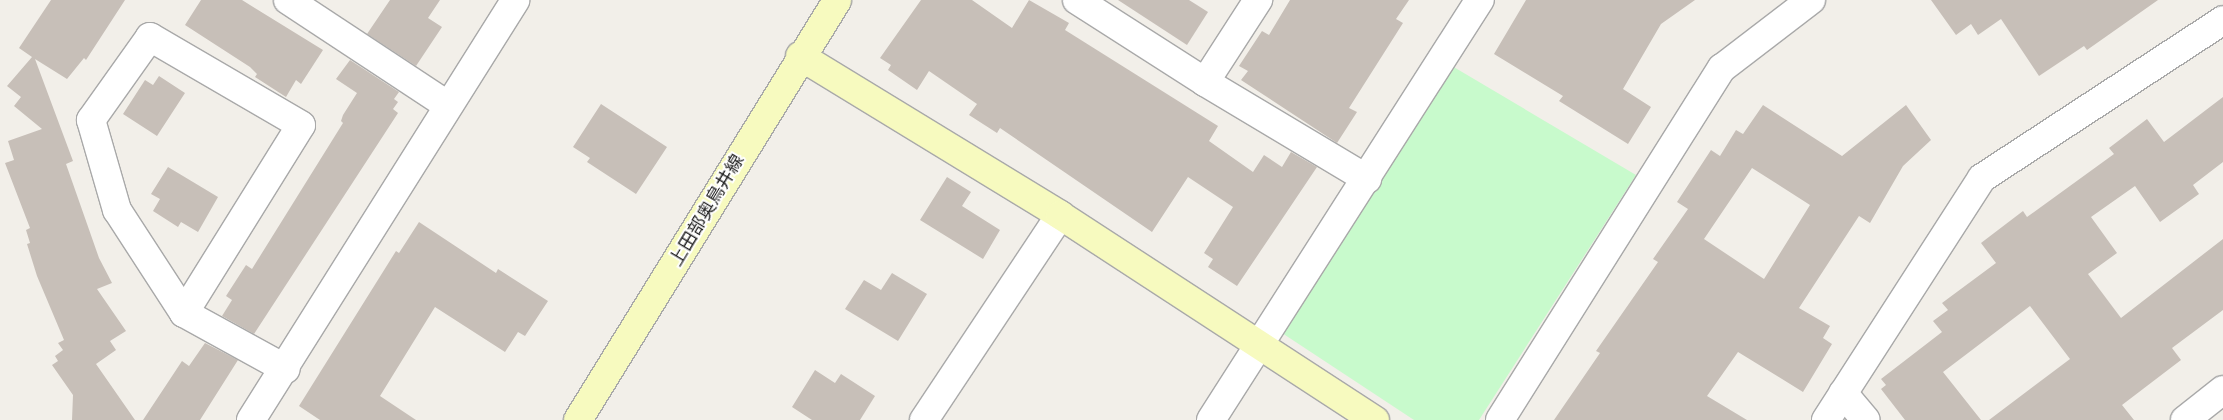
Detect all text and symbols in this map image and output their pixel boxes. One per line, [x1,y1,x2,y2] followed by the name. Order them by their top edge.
[664,150,748,270] street label: 上田部奥鳥井線

